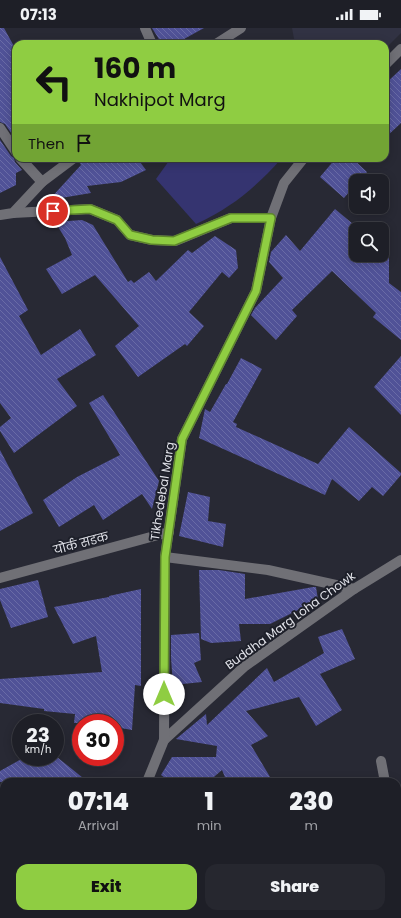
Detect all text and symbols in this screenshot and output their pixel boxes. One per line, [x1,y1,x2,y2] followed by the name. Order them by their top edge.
[20,4,57,25] text: 07:13
[94,49,176,88] text: 160 m
[28,56,80,108] icon: left
[94,87,226,112] text: Nakhipot Marg
[73,132,95,154] icon: arrive
[28,133,65,154] text: Then
[349,174,389,262] map controls
[349,174,389,214] button: sound
[36,194,70,228] pin
[42,200,64,222] icon: arrive
[349,222,389,262] button: search
[146,440,178,542] street label: Tikhedebal Marg
[51,527,111,559] street label: योर्क सडक
[221,567,359,673] street label: Buddha Marg Loha Chowk
[143,673,185,715] position arrow
[72,714,124,766] speed limit sign: 30
[26,721,50,749] text: 23
[25,742,51,757] text: km/h
[68,785,129,818] text: 07:14
[205,785,214,818] text: 1
[289,785,333,818] text: 230
[78,816,119,835] text: Arrival
[197,816,222,835] text: min
[305,816,318,835] text: m
[16,864,197,910] button: Exit
[205,864,385,910] button: Share

